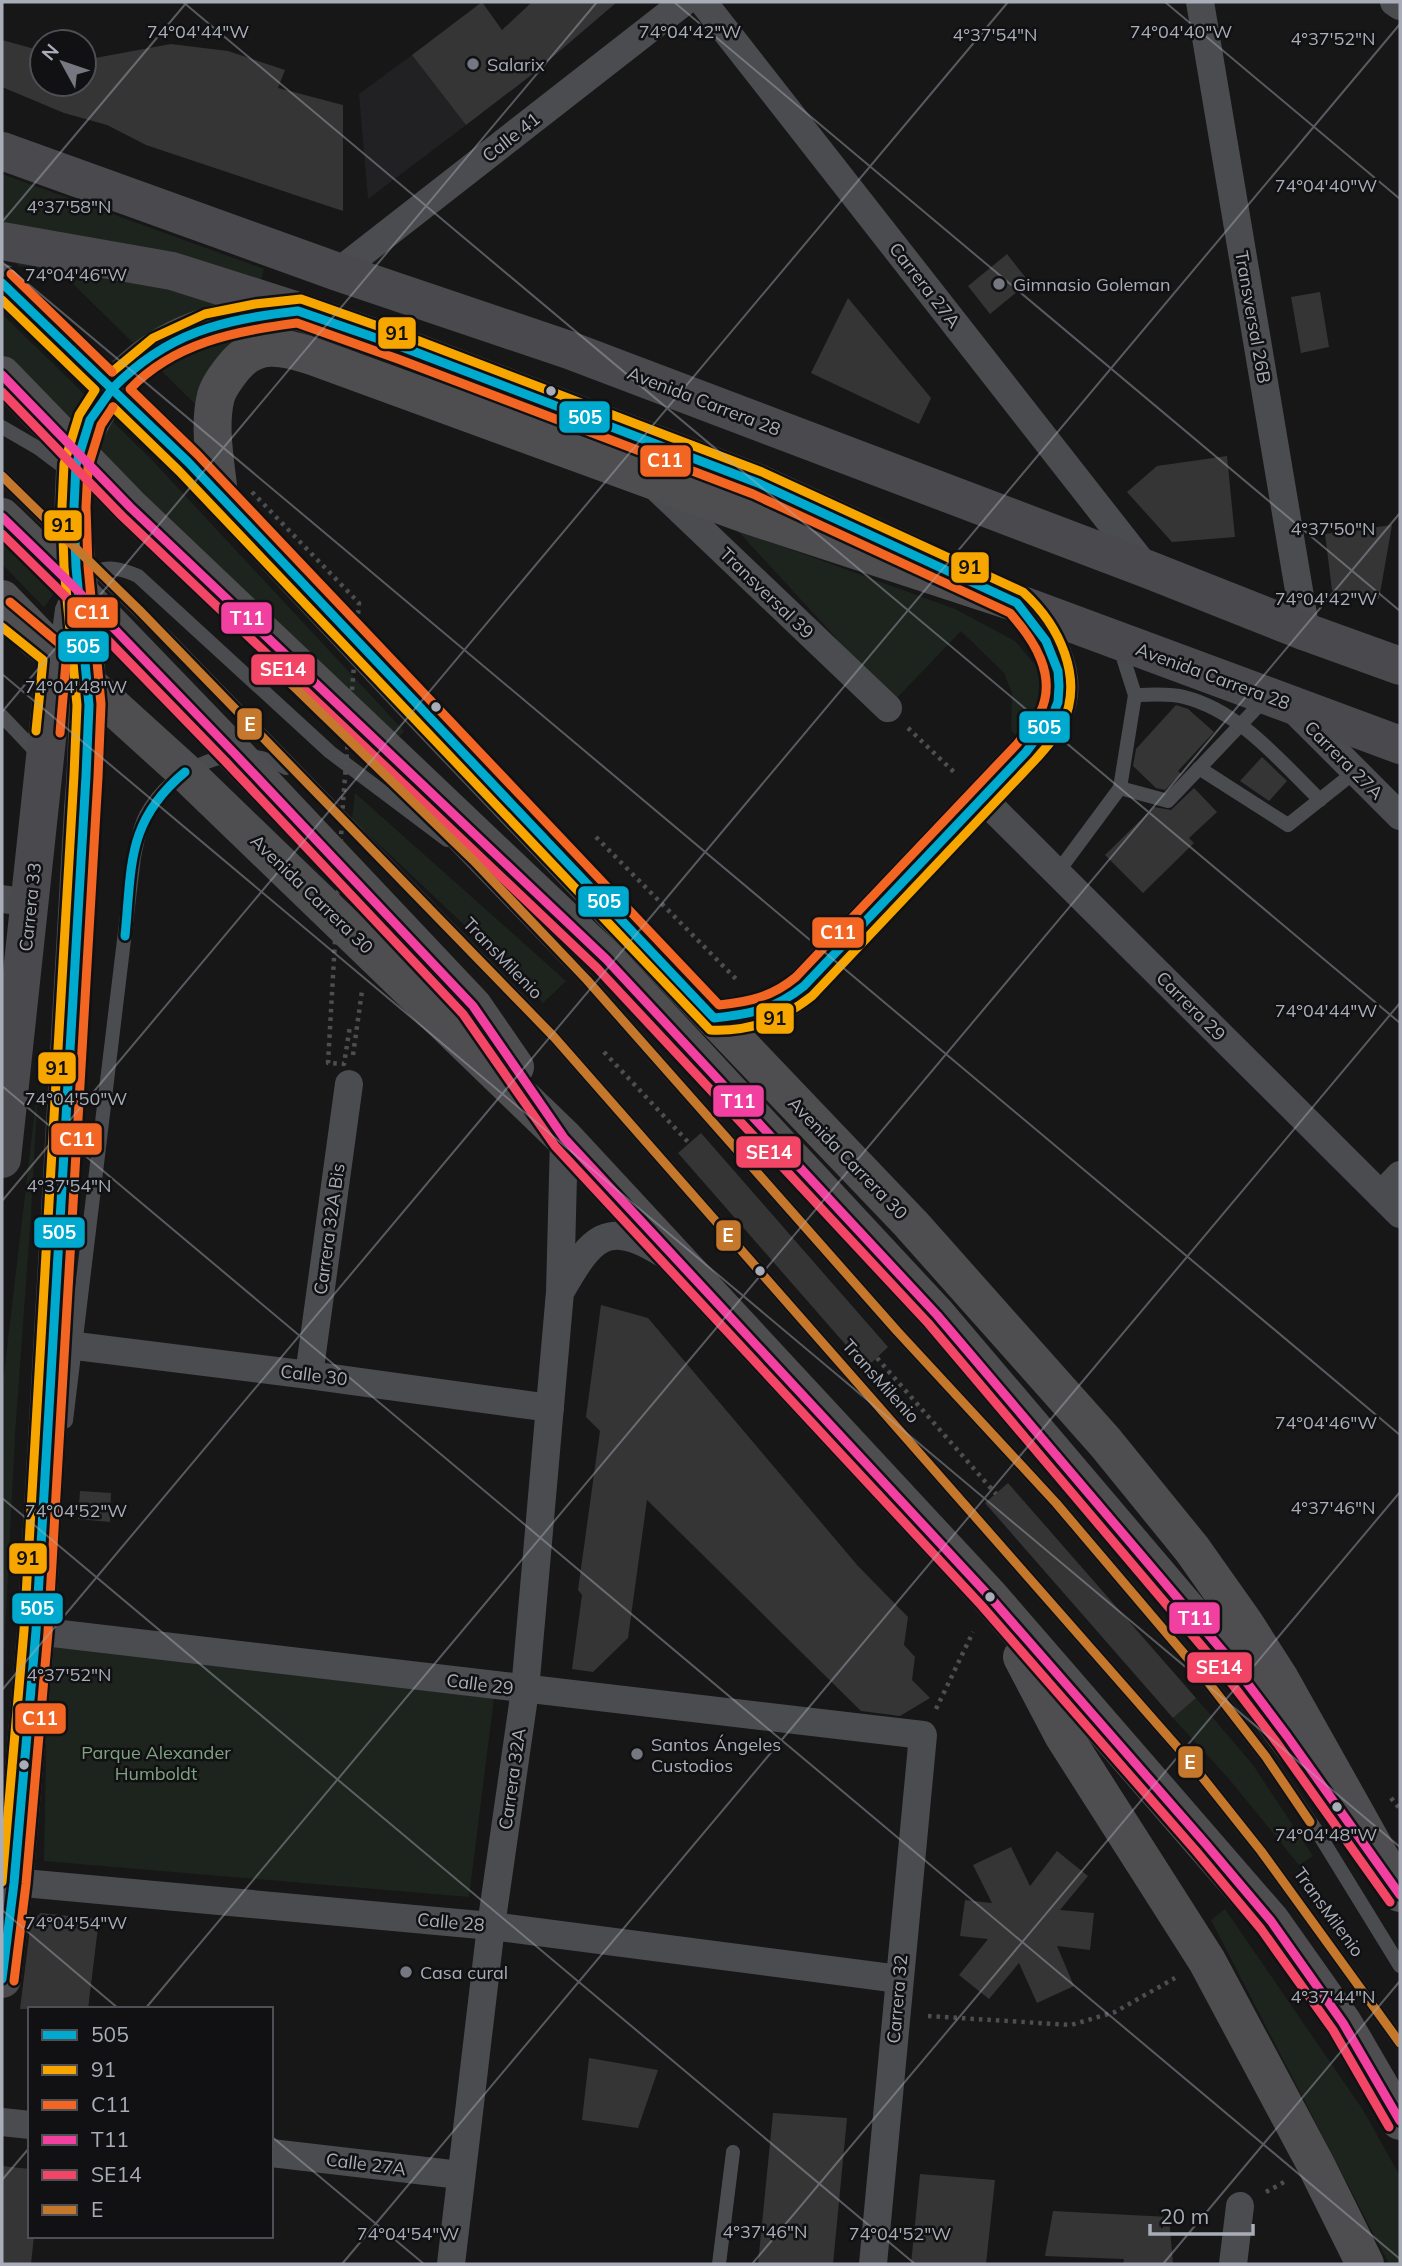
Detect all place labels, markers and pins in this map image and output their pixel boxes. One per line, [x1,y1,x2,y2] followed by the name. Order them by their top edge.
[487,53,545,76] place label: Salarix
[465,56,481,72] marker: Salarix
[1013,273,1170,296] place label: Gimnasio Goleman
[991,276,1007,292] marker: Gimnasio Goleman
[544,384,558,398] unlabelled marker
[429,700,443,714] unlabelled marker
[753,1264,767,1278] unlabelled marker
[983,1590,997,1604] unlabelled marker
[651,1733,781,1777] place label: Santos Ángeles Custodios
[629,1746,645,1762] marker: Santos Ángeles Custodios
[17,1758,31,1772] unlabelled marker
[1330,1800,1344,1814] unlabelled marker
[420,1961,508,1984] place label: Casa cural
[398,1964,414,1980] marker: Casa cural

